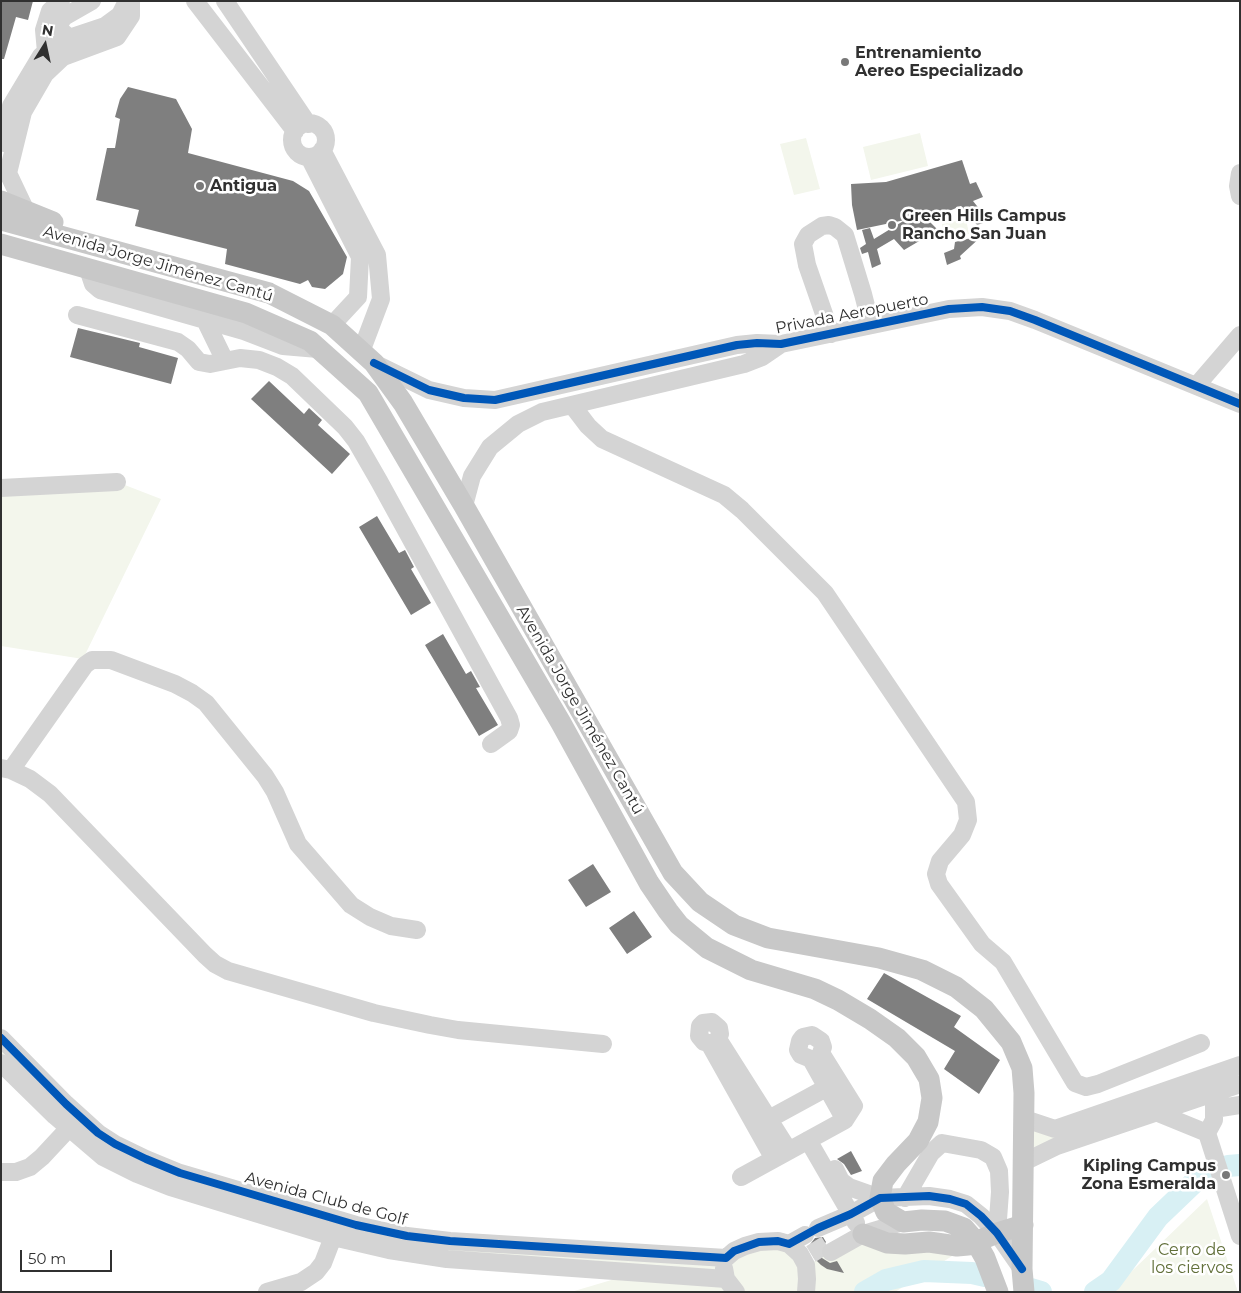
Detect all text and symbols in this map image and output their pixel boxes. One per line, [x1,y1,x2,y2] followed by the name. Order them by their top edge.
[20,20,70,70] north arrow
[40,20,55,40] text: N
[855,43,1023,81] place label: Entrenamiento Aereo Especializado
[839,56,851,68] marker: Entrenamiento Aereo Especializado
[210,176,277,196] place label: Antigua
[194,180,206,192] marker: Antigua
[902,206,1066,244] place label: Green Hills Campus Rancho San Juan
[886,219,898,231] marker: Green Hills Campus Rancho San Juan
[41,222,275,306] street label: Avenida Jorge Jiménez Cantú
[774,290,930,338] street label: Privada Aeropuerto
[512,602,648,818] street label: Avenida Jorge Jiménez Cantú
[1081,1156,1216,1194] place label: Kipling Campus Zona Esmeralda
[243,1168,409,1230] street label: Avenida Club de Golf
[1220,1169,1232,1181] marker: Kipling Campus Zona Esmeralda
[22,1240,115,1272] scale bar
[1151,1240,1233,1278] park label: Cerro de los ciervos
[28,1249,66,1268] text: 50 m

